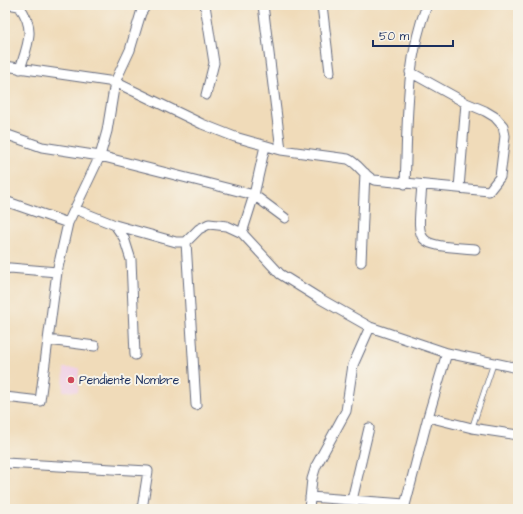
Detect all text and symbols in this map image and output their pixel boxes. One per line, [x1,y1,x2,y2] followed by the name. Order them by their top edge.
[373,22,453,48] scale bar
[379,28,410,45] text: 50 m
[79,372,180,389] place label: Pendiente Nombre
[66,375,76,385] marker: Pendiente Nombre

